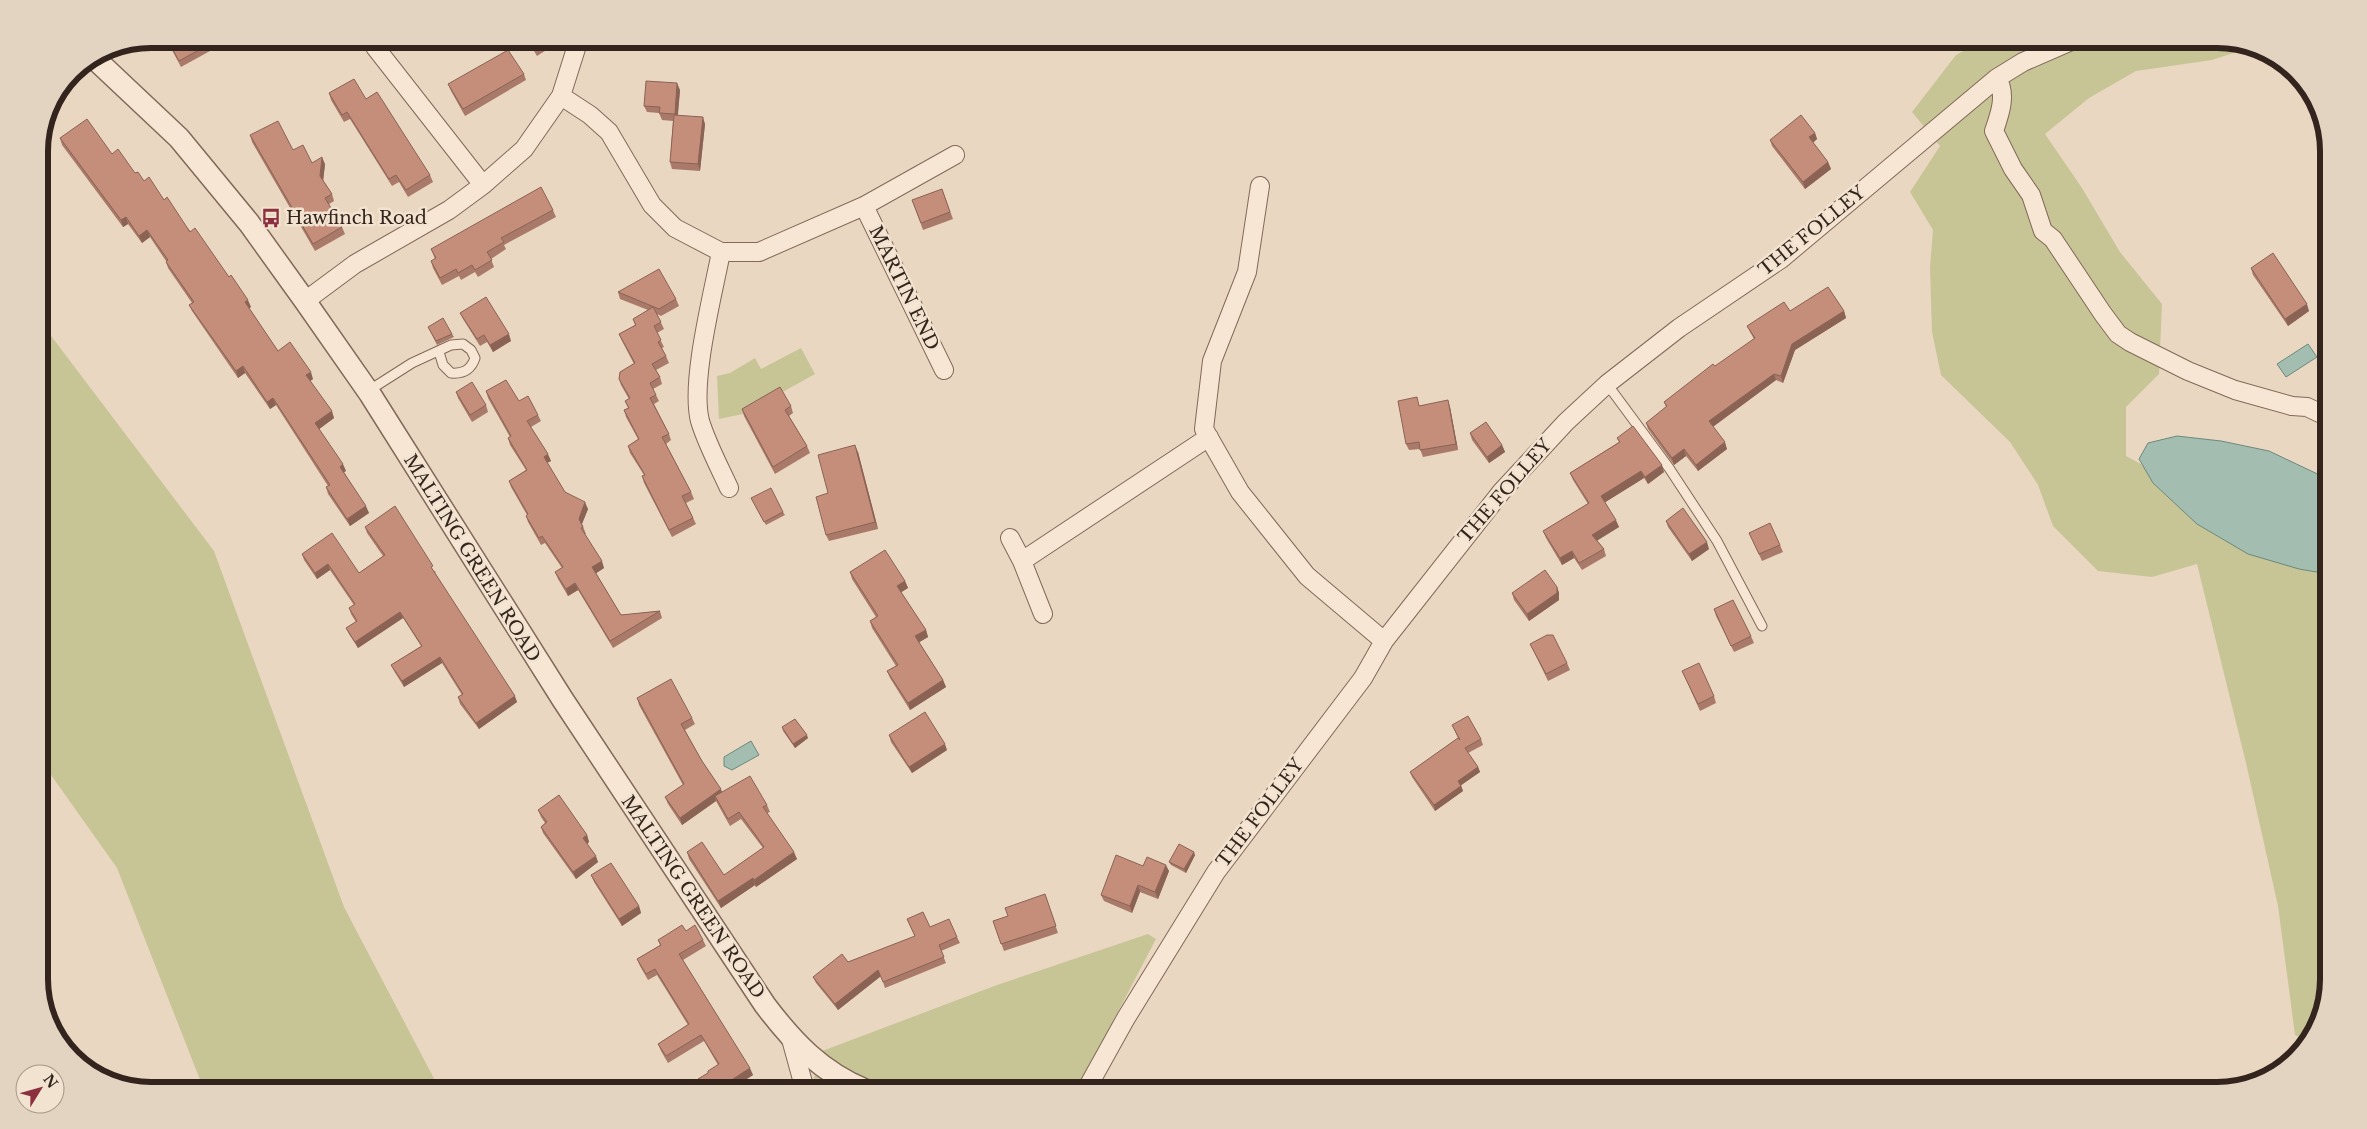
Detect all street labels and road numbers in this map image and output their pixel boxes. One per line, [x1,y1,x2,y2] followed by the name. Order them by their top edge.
[1754,181,1870,281] street label: THE FOLLEY
[864,222,944,354] street label: MARTIN END
[1454,434,1557,548] street label: THE FOLLEY
[399,450,545,666] street label: MALTING GREEN ROAD
[1212,754,1309,872] street label: THE FOLLEY
[617,791,769,1003] street label: MALTING GREEN ROAD

